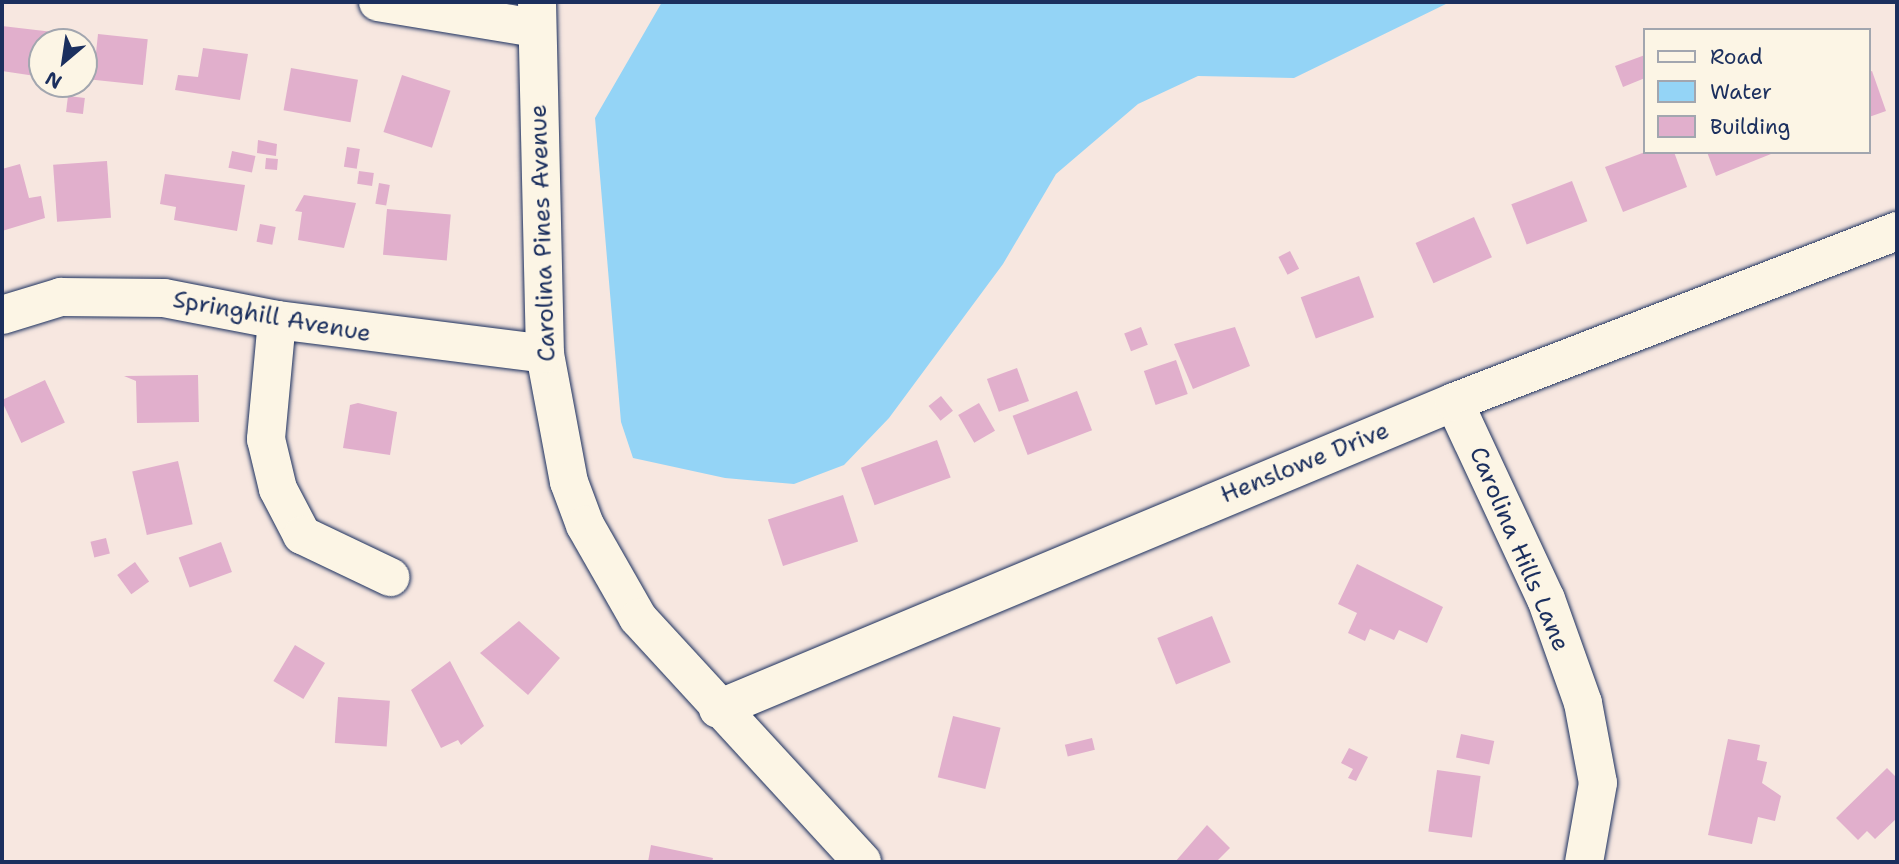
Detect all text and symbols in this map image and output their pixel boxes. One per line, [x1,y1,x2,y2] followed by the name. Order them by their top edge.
[28,28,98,98] north arrow
[1644,28,1871,154] legend
[1710,43,1763,71] text: Road
[41,65,66,95] text: N
[1710,78,1772,106] text: Water
[524,104,562,362] street label: Carolina Pines Avenue
[1710,113,1790,141] text: Building
[171,285,373,349] street label: Springhill Avenue
[1217,416,1393,510] street label: Henslowe Drive
[1463,442,1575,656] street label: Carolina Hills Lane

